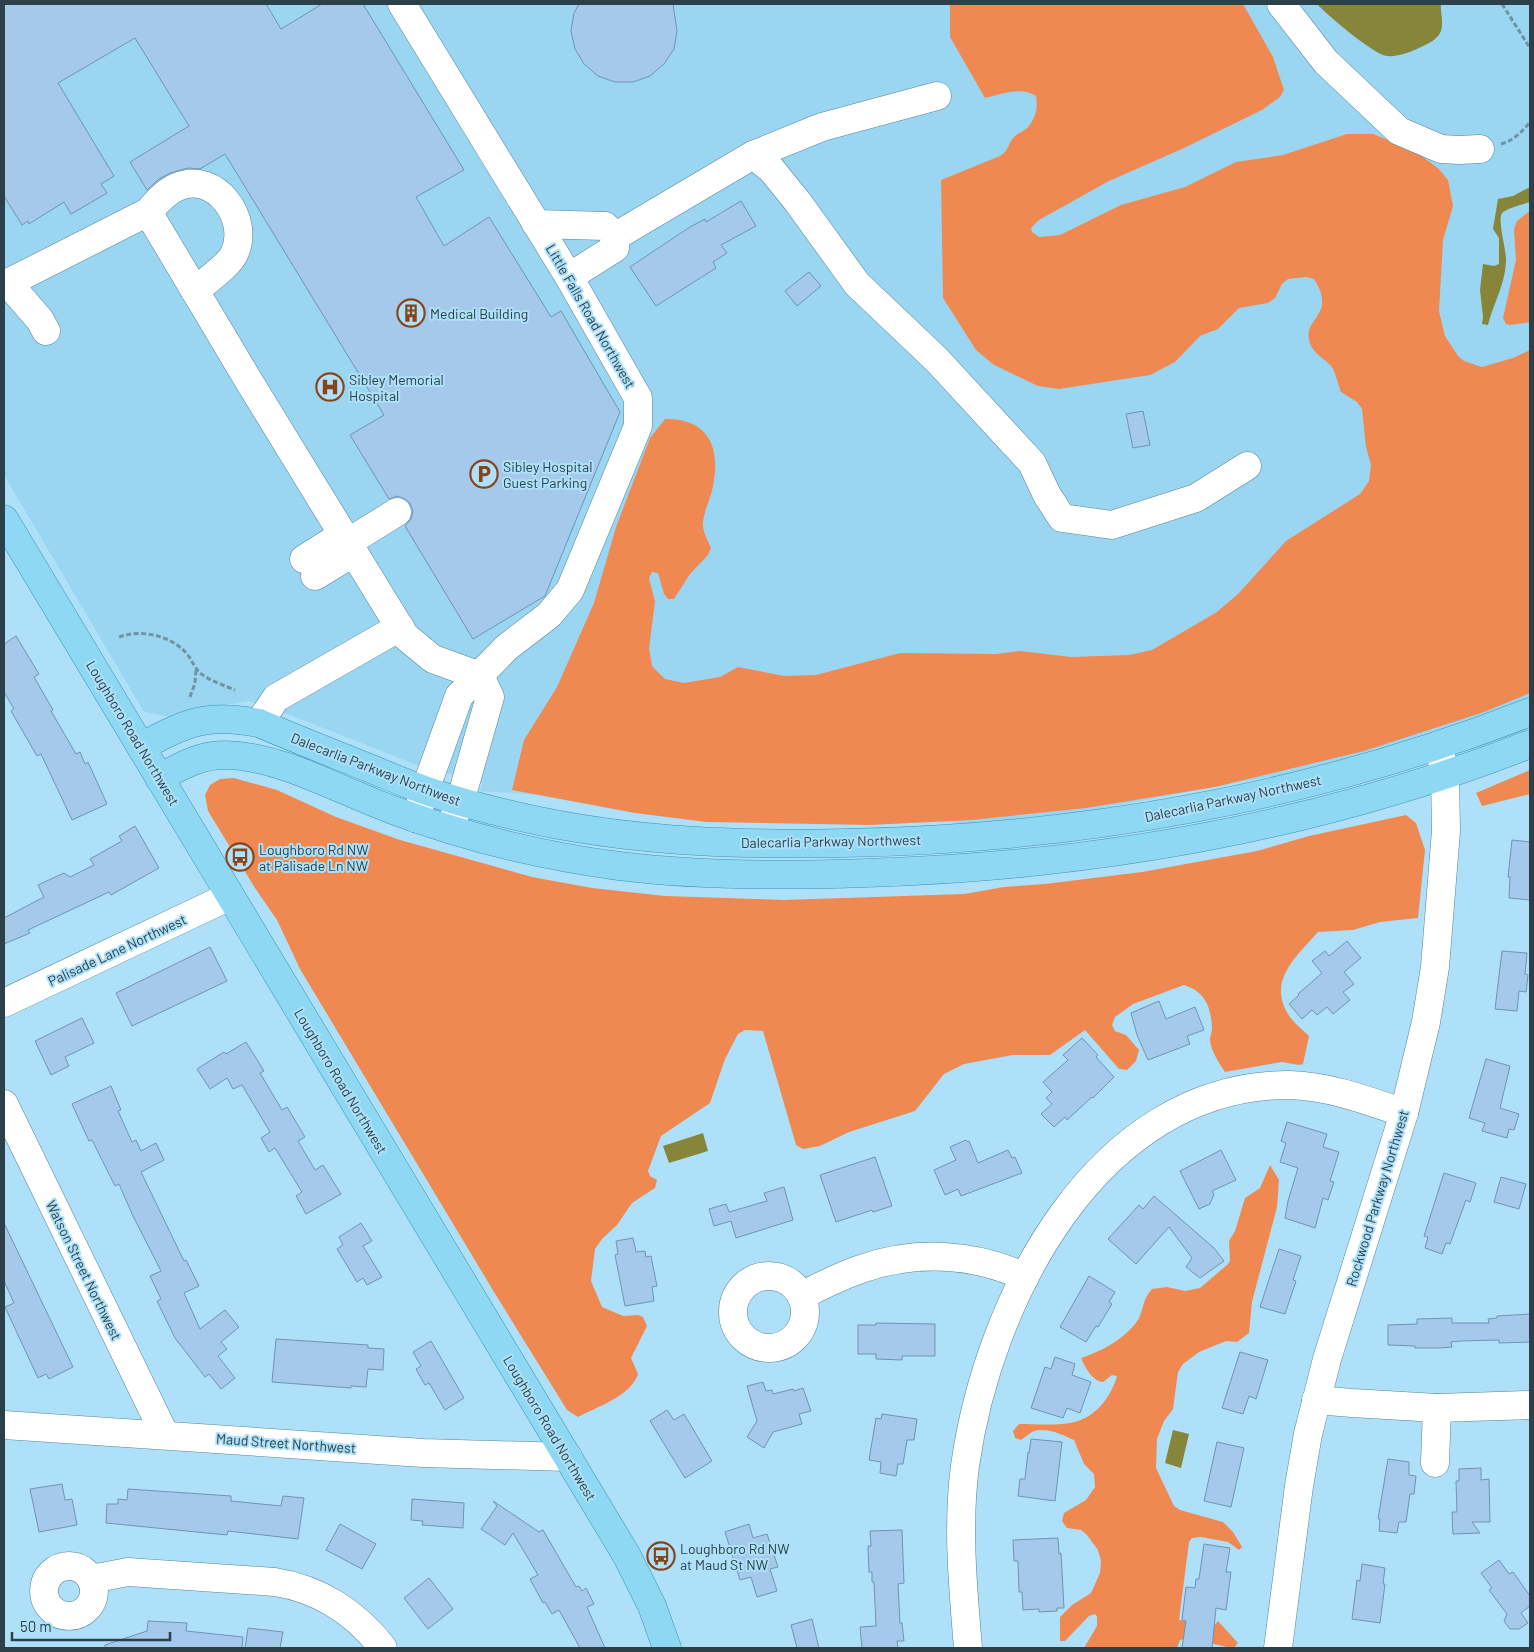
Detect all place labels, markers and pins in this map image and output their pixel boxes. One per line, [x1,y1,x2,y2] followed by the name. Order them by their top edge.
[396,298,426,328] building icon: Medical Building
[430,305,528,322] place label: Medical Building
[349,371,444,404] place label: Sibley Memorial Hospital
[315,372,345,402] hospital icon: Sibley Memorial Hospital
[503,458,592,491] place label: Sibley Hospital Guest Parking
[469,459,499,489] parking icon: Sibley Hospital Guest Parking
[259,841,368,874] place label: Loughboro Rd NW at Palisade Ln NW
[225,842,255,872] bus stop icon: Loughboro Rd NW at Palisade Ln NW
[680,1540,789,1573] place label: Loughboro Rd NW at Maud St NW
[646,1541,676,1571] bus stop icon: Loughboro Rd NW at Maud St NW

